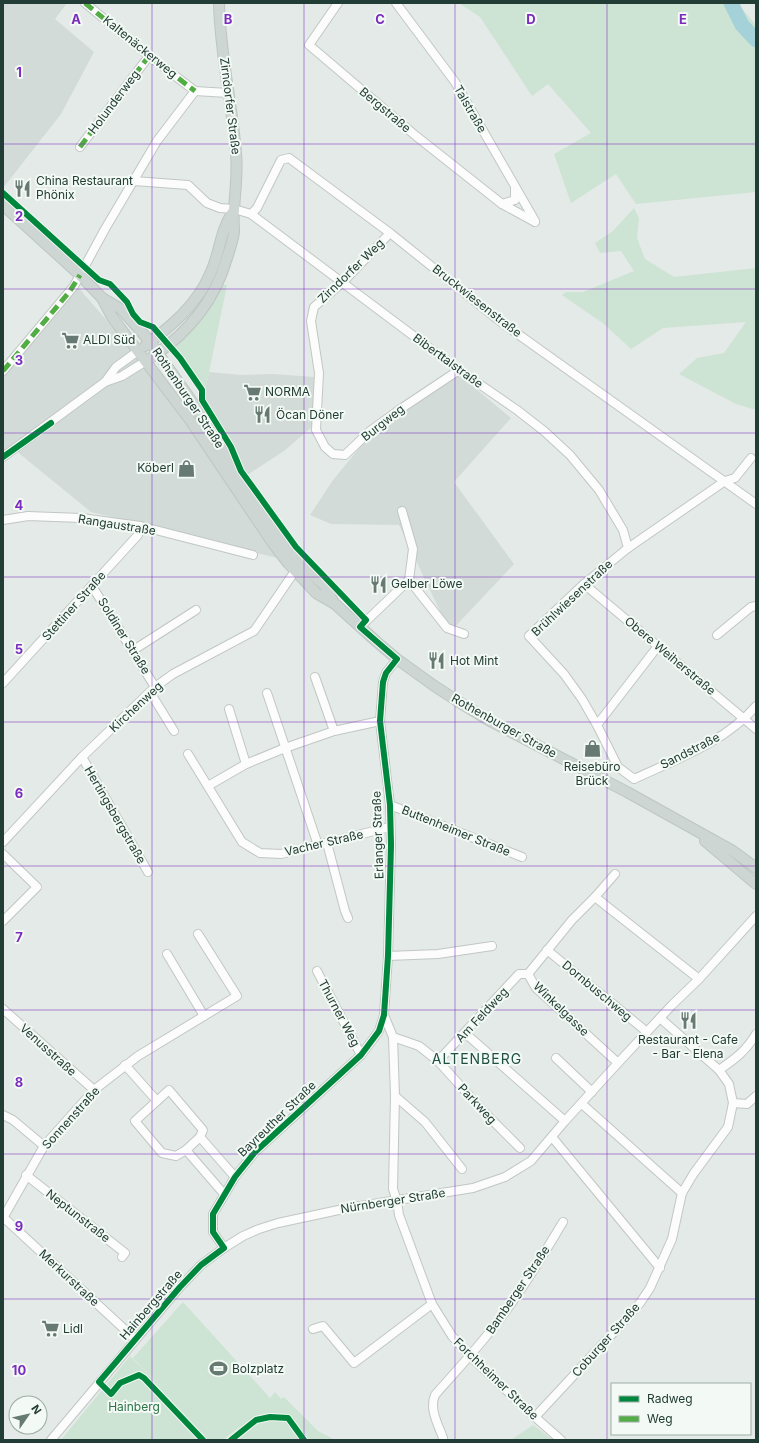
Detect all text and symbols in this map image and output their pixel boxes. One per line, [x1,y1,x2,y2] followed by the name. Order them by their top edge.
[71,11,81,27] text: A
[224,11,233,27] text: B
[375,11,385,27] text: C
[526,11,536,27] text: D
[679,11,687,27] text: E
[100,12,180,81] street label: Kaltenäckerweg
[217,57,244,155] street label: Zirndorfer Straße
[16,64,22,80] text: 1
[85,67,142,137] street label: Holunderweg
[451,82,490,135] street label: Talstraße
[357,84,414,135] street label: Bergstraße
[36,173,133,202] place label: China Restaurant Phönix
[13,178,33,198] restaurant icon: China Restaurant Phönix
[15,208,23,224] text: 2
[314,235,387,306] street label: Zirndorfer Weg
[430,261,525,340] street label: Bruckwiesenstraße
[60,330,80,350] supermarket icon: ALDI Süd
[410,330,486,391] street label: Biberttalstraße
[83,332,135,347] place label: ALDI Süd
[149,345,228,451] street label: Rothenburger Straße
[15,352,23,368] text: 3
[242,382,262,402] supermarket icon: NORMA
[265,384,310,399] place label: NORMA
[358,401,407,444] street label: Burgweg
[253,405,273,425] restaurant icon: Öcan Döner
[276,407,344,422] place label: Öcan Döner
[177,458,197,478] shop icon: Köberl
[137,460,174,475] place label: Köberl
[15,497,24,513] text: 4
[77,511,157,538] street label: Rangaustraße
[528,556,615,639] street label: Brühlwiesenstraße
[39,568,109,643] street label: Stettiner Straße
[368,574,388,594] restaurant icon: Gelber Löwe
[391,576,462,591] place label: Gelber Löwe
[95,595,154,677] street label: Soldiner Straße
[622,613,719,698] street label: Obere Weiherstraße
[15,641,23,657] text: 5
[427,651,447,671] restaurant icon: Hot Mint
[450,653,498,668] place label: Hot Mint
[106,678,165,735] street label: Kirchenweg
[449,690,560,761] street label: Rothenburger Straße
[658,729,722,772] street label: Sandstraße
[582,738,602,758] shop icon: Reisebüro Brück
[564,759,620,788] place label: Reisebüro Brück
[81,763,149,866] street label: Hertingsbergstraße
[15,785,23,801] text: 6
[368,791,387,879] street label: Erlanger Straße
[400,802,513,859] street label: Buttenheimer Straße
[283,826,365,859] street label: Vacher Straße
[15,929,23,945] text: 7
[559,957,635,1024] street label: Dornbuschweg
[315,976,363,1049] street label: Thurner Weg
[530,978,592,1039] street label: Winkelgasse
[452,984,511,1045] street label: Am Feldweg
[678,1011,698,1031] restaurant icon: Restaurant - Cafe - Bar - Elena
[17,1020,80,1079] street label: Venusstraße
[638,1032,738,1061] place label: Restaurant - Cafe - Bar - Elena
[432,1050,522,1067] district label: ALTENBERG
[15,1074,23,1090] text: 8
[234,1078,319,1160] street label: Bayreuther Straße
[455,1080,500,1127] street label: Parkweg
[39,1083,103,1152] street label: Sonnenstraße
[339,1185,447,1216] street label: Nürnberger Straße
[43,1186,113,1245] street label: Neptunstraße
[15,1218,23,1234] text: 9
[482,1243,553,1337] street label: Bamberger Straße
[36,1246,102,1309] street label: Merkurstraße
[116,1267,185,1343] street label: Hainbergstraße
[569,1300,643,1380] street label: Coburger Straße
[40,1319,60,1339] supermarket icon: Lidl
[63,1321,83,1336] place label: Lidl
[451,1334,542,1423] street label: Forchheimer Straße
[209,1359,229,1379] sports icon: Bolzplatz
[232,1361,284,1376] place label: Bolzplatz
[12,1362,26,1378] text: 10
[611,1383,751,1435] legend
[647,1391,693,1406] text: Radweg
[8,1395,48,1435] north arrow
[108,1399,160,1414] park label: Hainberg
[28,1402,44,1417] text: N
[647,1411,673,1426] text: Weg

